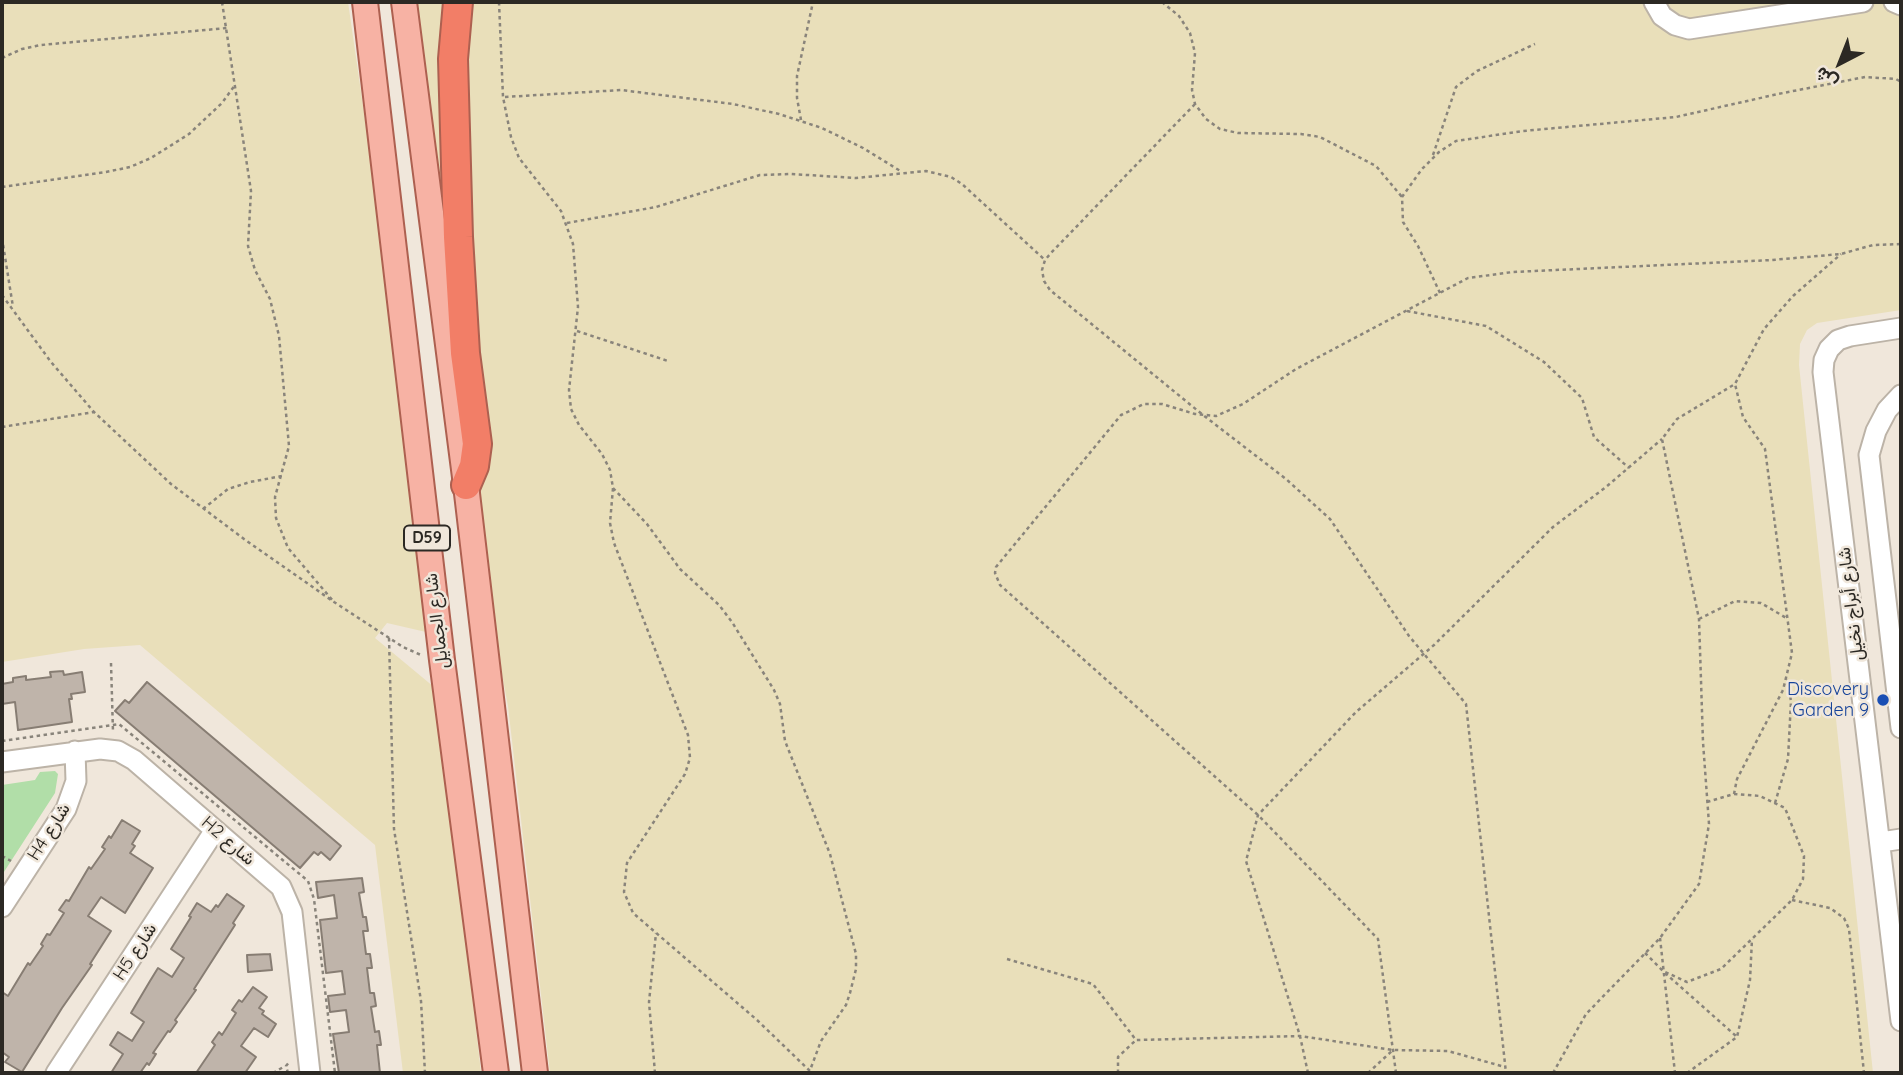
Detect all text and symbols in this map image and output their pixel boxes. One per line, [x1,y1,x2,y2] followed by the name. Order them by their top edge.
[1805,28,1875,98] north arrow
[1809,62,1842,95] text: ش
[404,526,450,551] road number: D59
[1833,546,1869,662] street label: شارع أبراج نخيل
[420,572,454,670] street label: شارع الجمايل
[1787,679,1869,722] place label: Discovery Garden 9
[1875,692,1891,708] marker: Discovery Garden 9
[23,799,75,865] street label: H4 شارع
[197,812,259,870] street label: H2 شارع
[109,919,161,985] street label: H5 شارع

